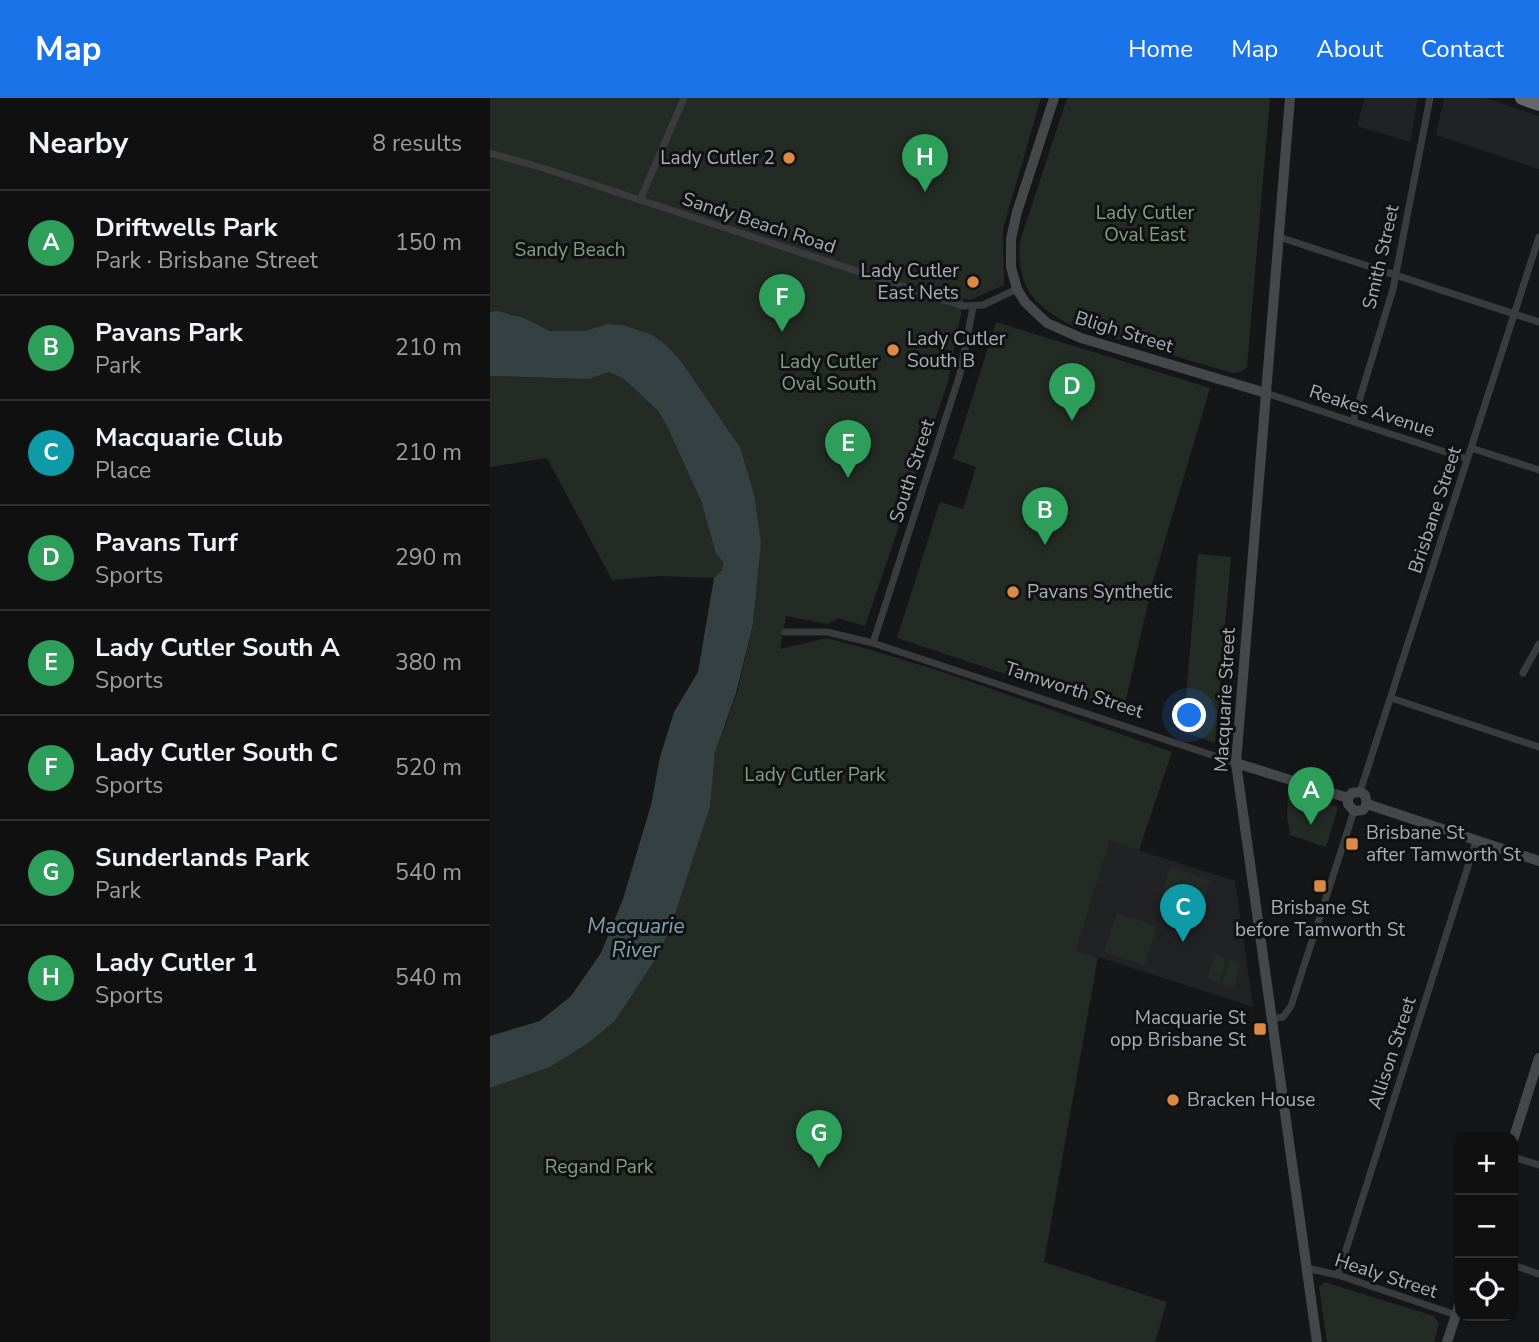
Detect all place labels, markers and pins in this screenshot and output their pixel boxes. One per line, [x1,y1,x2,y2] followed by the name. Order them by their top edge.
[902,134,948,192] pin: H
[660,145,775,171] place label: Lady Cutler 2
[781,150,797,166] marker: Lady Cutler 2
[861,258,959,306] place label: Lady Cutler East Nets
[759,274,805,332] pin: F
[965,274,981,290] marker: Lady Cutler East Nets
[907,326,1006,374] place label: Lady Cutler South B
[885,342,901,358] marker: Lady Cutler South B
[1049,363,1095,421] pin: D
[825,420,871,478] pin: E
[1022,487,1068,545] pin: B
[1027,579,1173,605] place label: Pavans Synthetic
[1005,584,1021,600] marker: Pavans Synthetic
[1288,767,1334,825] pin: A
[1366,820,1521,868] place label: Brisbane St after Tamworth St
[1344,836,1360,852] marker: Brisbane St after Tamworth St
[1312,878,1328,894] marker: Brisbane St before Tamworth St
[1160,884,1206,942] pin: C
[1235,895,1405,943] place label: Brisbane St before Tamworth St
[1110,1005,1246,1053] place label: Macquarie St opp Brisbane St
[1252,1021,1268,1037] marker: Macquarie St opp Brisbane St
[1187,1087,1315,1113] place label: Bracken House
[1165,1092,1181,1108] marker: Bracken House
[796,1110,842,1168] pin: G

